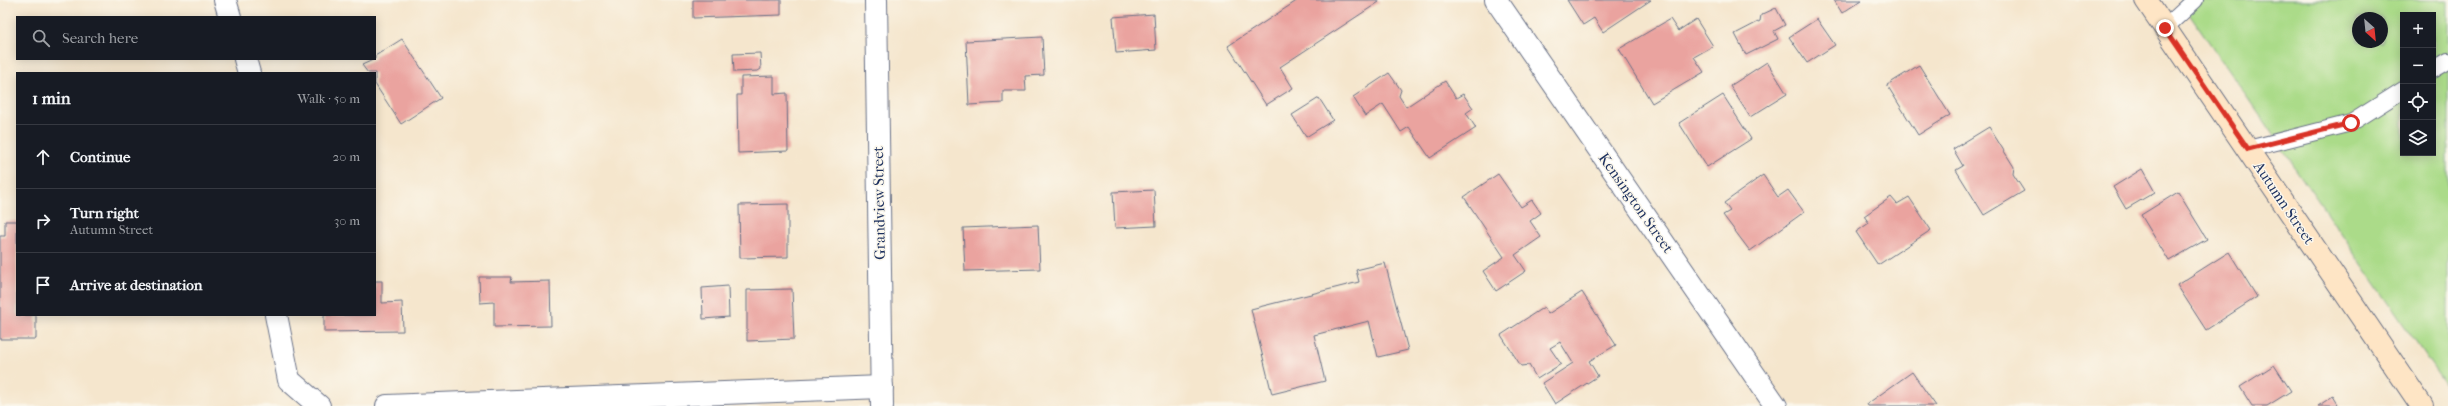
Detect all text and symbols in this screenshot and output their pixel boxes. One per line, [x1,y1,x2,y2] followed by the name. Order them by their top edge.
[2352,12,2388,48] north arrow
[2400,12,2436,156] map controls
[2400,12,2436,48] button: +
[16,16,376,60] search box
[2156,19,2174,37] route end
[30,27,52,49] icon: search
[62,29,138,47] text: Search here
[2400,48,2436,84] button: −
[2400,84,2436,120] button: locate
[32,88,71,108] text: 1 min
[297,91,360,106] text: Walk · 50 m
[2342,114,2360,132] route start
[2400,120,2436,156] button: layers
[869,145,889,260] street label: Grandview Street
[32,146,54,168] icon: ahead
[70,148,130,166] text: Continue
[333,149,360,164] text: 20 m
[1595,149,1678,257] street label: Kensington Street
[2249,157,2319,248] street label: Autumn Street
[70,204,139,222] text: Turn right
[32,210,54,232] icon: right
[334,213,360,228] text: 30 m
[70,222,153,237] text: Autumn Street
[32,274,54,296] icon: arrive
[70,276,202,294] text: Arrive at destination

